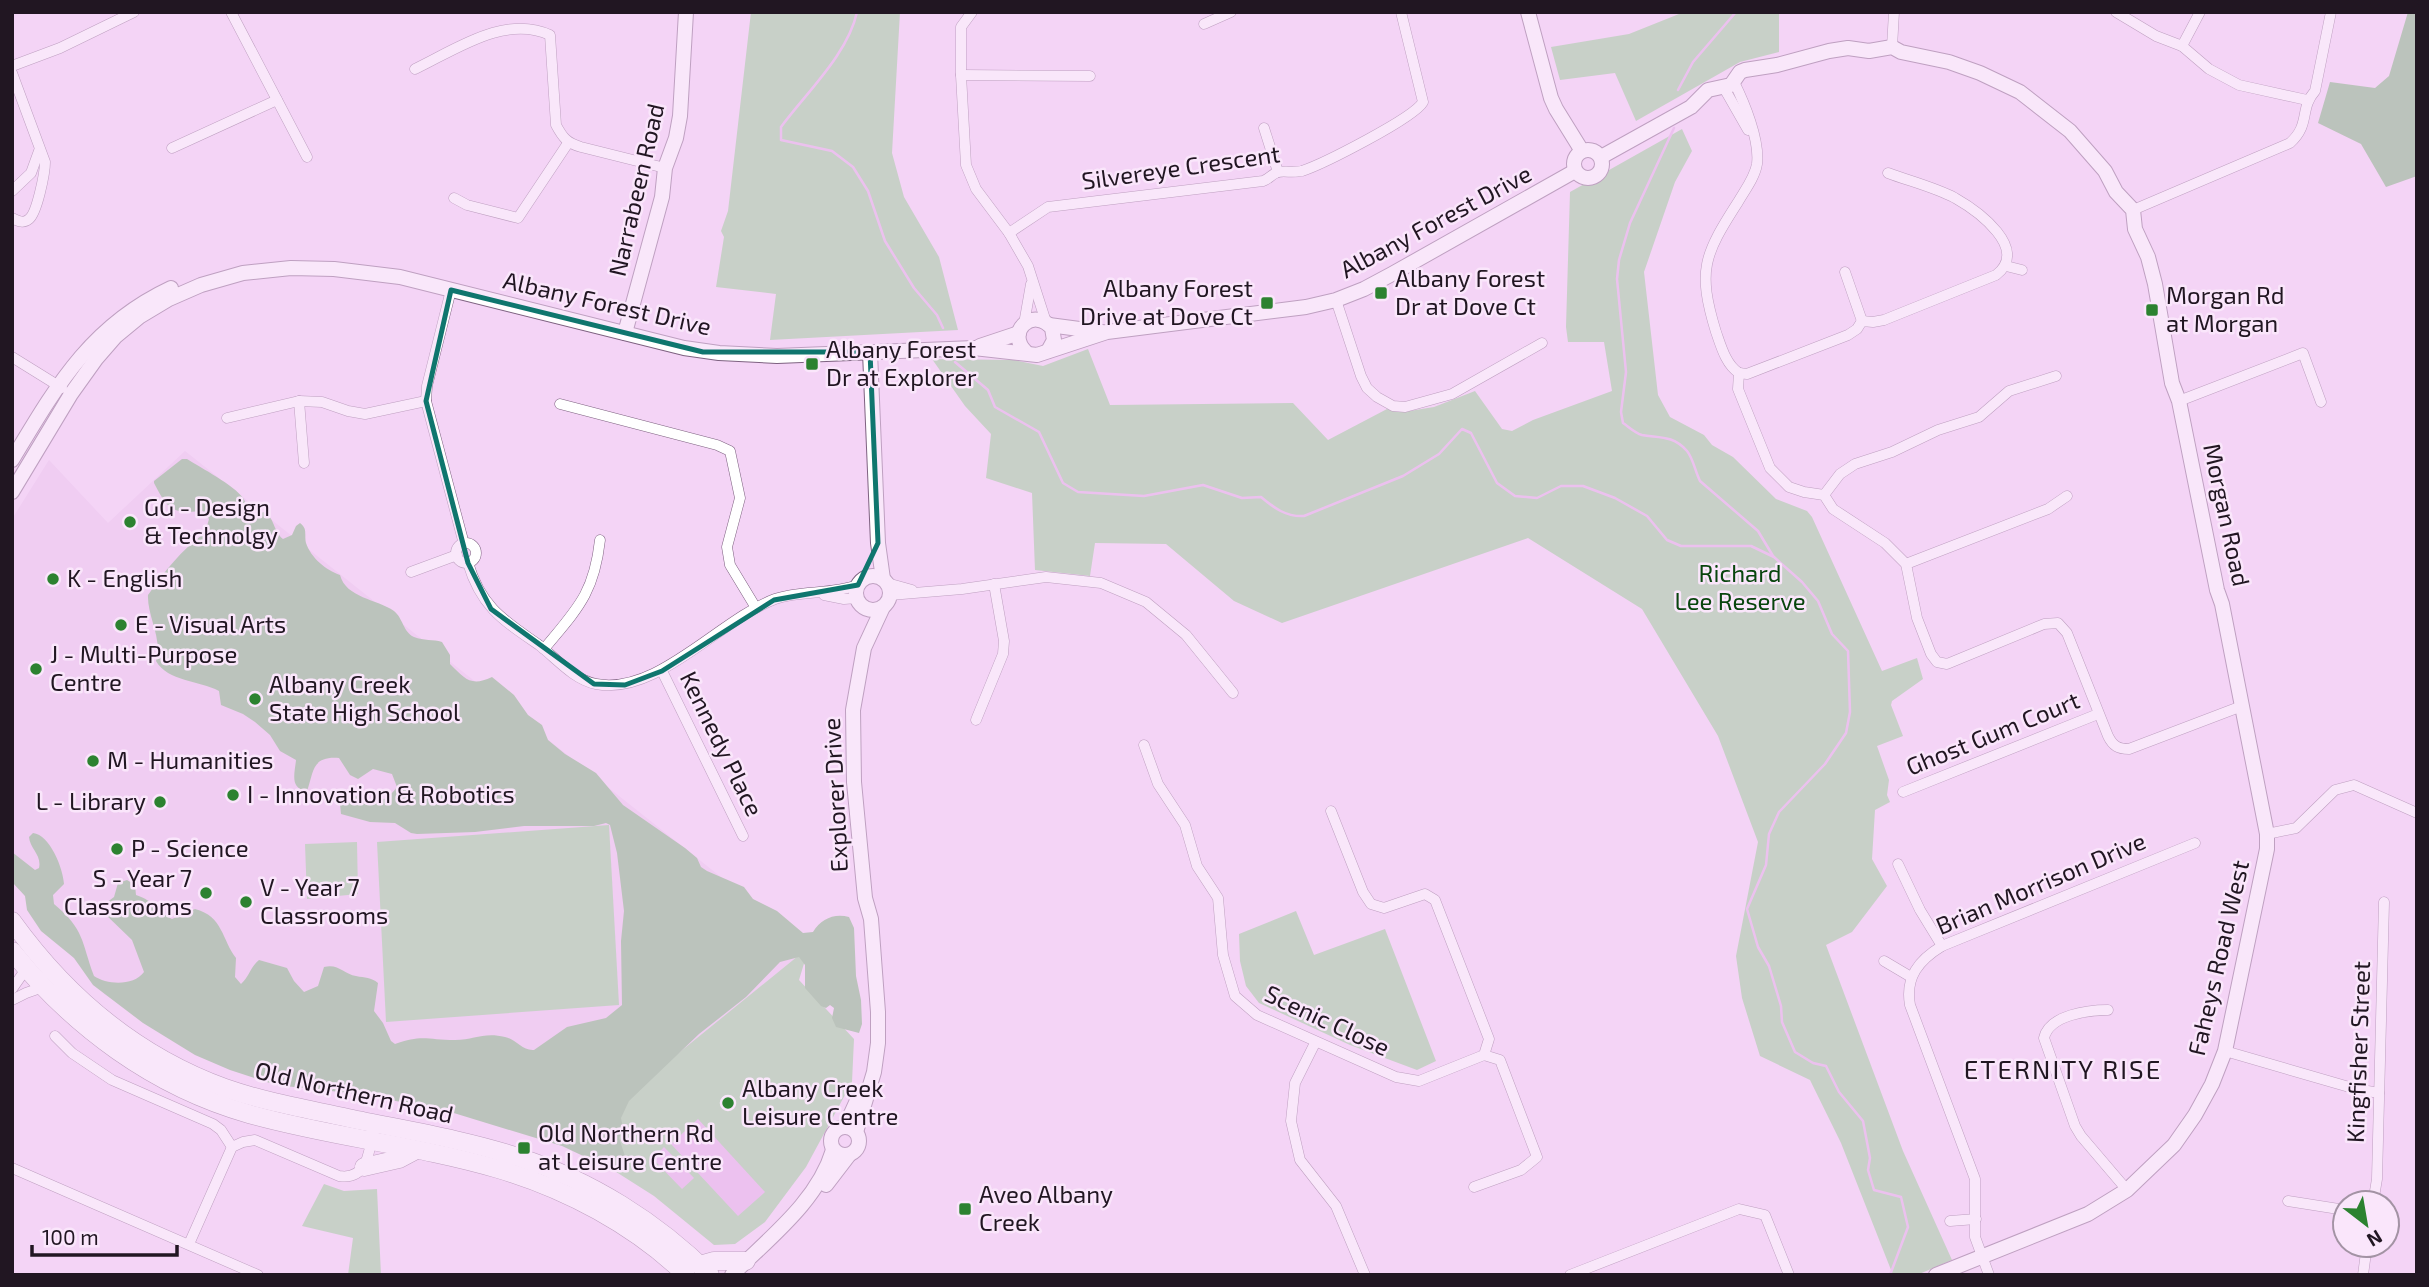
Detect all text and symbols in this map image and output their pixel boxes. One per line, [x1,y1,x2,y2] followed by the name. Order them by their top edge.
[602,100,670,279] street label: Narrabeen Road
[1080,138,1282,195] street label: Silvereye Crescent
[1335,158,1536,283] street label: Albany Forest Drive
[1395,263,1545,320] place label: Albany Forest Dr at Dove Ct
[501,265,714,341] street label: Albany Forest Drive
[1080,273,1253,330] place label: Albany Forest Drive at Dove Ct
[2166,280,2285,337] place label: Morgan Rd at Morgan
[1373,285,1389,301] marker: Albany Forest Dr at Dove Ct
[1259,295,1275,311] marker: Albany Forest Drive at Dove Ct
[2144,302,2160,318] marker: Morgan Rd at Morgan
[826,334,977,391] place label: Albany Forest Dr at Explorer
[804,356,820,372] marker: Albany Forest Dr at Explorer
[2198,441,2257,589] street label: Morgan Road
[144,492,278,549] place label: GG - Design & Technolgy
[122,514,138,530] marker: GG - Design & Technolgy
[1674,558,1806,615] park label: Richard Lee Reserve
[67,563,182,592] place label: K - English
[45,571,61,587] marker: K - English
[135,609,286,638] place label: E - Visual Arts
[113,617,129,633] marker: E - Visual Arts
[50,639,237,696] place label: J - Multi-Purpose Centre
[28,661,44,677] marker: J - Multi-Purpose Centre
[675,666,770,821] street label: Kennedy Place
[269,669,460,726] place label: Albany Creek State High School
[1902,685,2083,781] street label: Ghost Gum Court
[247,691,263,707] marker: Albany Creek State High School
[816,717,853,873] street label: Explorer Drive
[107,745,274,774] place label: M - Humanities
[85,753,101,769] marker: M - Humanities
[247,779,515,808] place label: I - Innovation & Robotics
[36,786,146,815] place label: L - Library
[225,787,241,803] marker: I - Innovation & Robotics
[152,794,168,810] marker: L - Library
[1931,825,2150,940] street label: Brian Morrison Drive
[131,833,249,862] place label: P - Science
[109,841,125,857] marker: P - Science
[2181,857,2254,1058] street label: Faheys Road West
[64,863,192,920] place label: S - Year 7 Classrooms
[260,872,388,929] place label: V - Year 7 Classrooms
[198,885,214,901] marker: S - Year 7 Classrooms
[238,894,254,910] marker: V - Year 7 Classrooms
[2340,960,2375,1144] street label: Kingfisher Street
[1261,978,1395,1061] street label: Scenic Close
[1964,1053,2162,1084] district label: ETERNITY RISE
[252,1055,456,1128] street label: Old Northern Road
[742,1073,898,1130] place label: Albany Creek Leisure Centre
[720,1095,736,1111] marker: Albany Creek Leisure Centre
[538,1118,722,1175] place label: Old Northern Rd at Leisure Centre
[516,1140,532,1156] marker: Old Northern Rd at Leisure Centre
[979,1179,1113,1236] place label: Aveo Albany Creek
[2331,1189,2401,1259] north arrow
[957,1201,973,1217] marker: Aveo Albany Creek
[32,1214,177,1258] scale bar
[42,1224,99,1249] text: 100 m
[2363,1226,2387,1252] text: N

